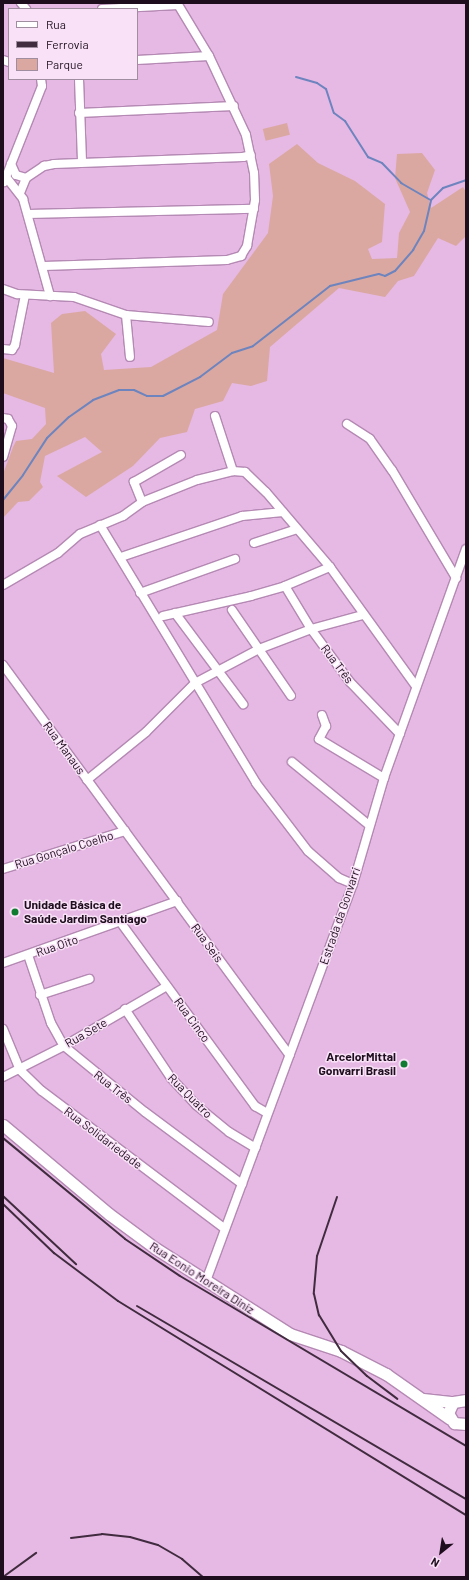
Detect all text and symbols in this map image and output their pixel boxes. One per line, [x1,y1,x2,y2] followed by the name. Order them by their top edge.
[8,8,138,80] legend
[46,17,66,31] text: Rua
[46,37,89,51] text: Ferrovia
[46,57,83,71] text: Parque
[318,642,356,686] street label: Rua Três
[40,719,88,777] street label: Rua Manaus
[13,828,115,872] street label: Rua Gonçalo Coelho
[317,866,363,966] street label: Estrada da Gonvarri
[24,898,147,926] place label: Unidade Básica de Saúde Jardim Santiago
[9,906,21,918] marker: Unidade Básica de Saúde Jardim Santiago
[188,921,226,965] street label: Rua Seis
[34,932,80,960] street label: Rua Oito
[171,995,213,1045] street label: Rua Cinco
[62,1015,110,1051] street label: Rua Sete
[318,1050,396,1078] place label: ArcelorMittal Gonvarri Brasil
[399,1059,409,1069] marker: ArcelorMittal Gonvarri Brasil
[91,1068,135,1106] street label: Rua Três
[165,1071,215,1121] street label: Rua Quatro
[61,1104,145,1172] street label: Rua Solidariedade
[147,1239,257,1317] street label: Rua Eonio Moreira Diniz
[421,1532,461,1572] north arrow
[428,1555,441,1570] text: N

